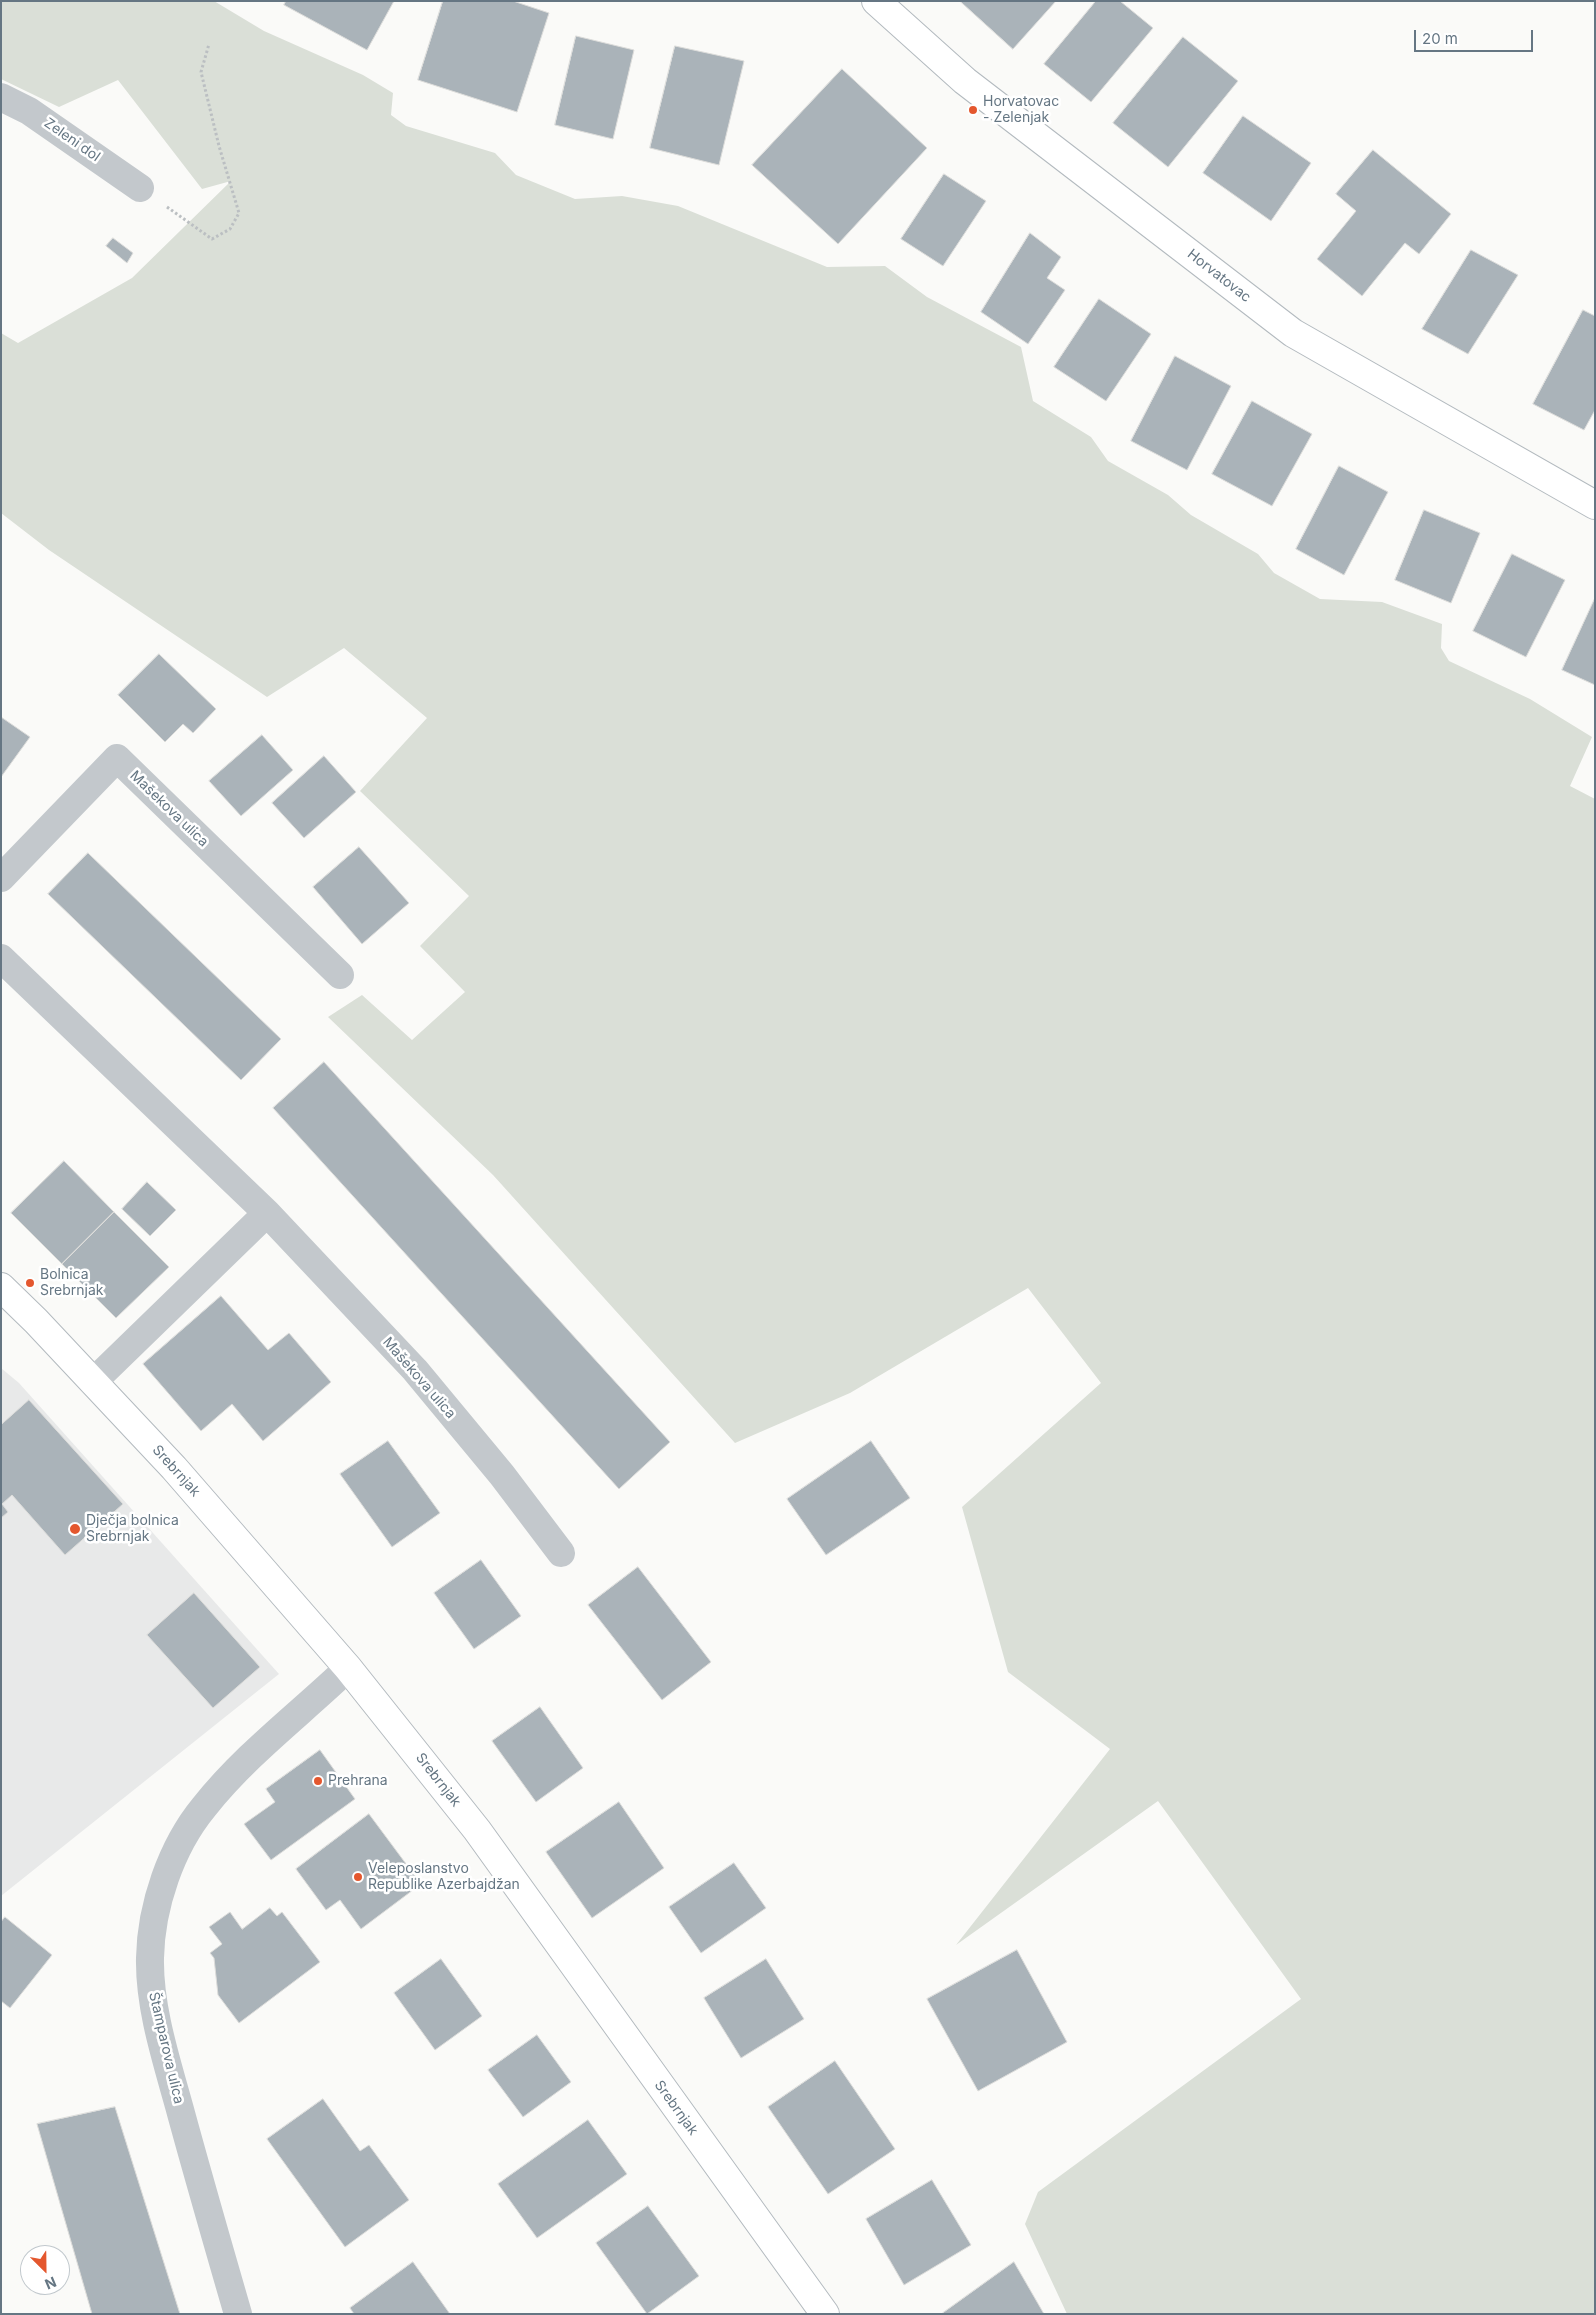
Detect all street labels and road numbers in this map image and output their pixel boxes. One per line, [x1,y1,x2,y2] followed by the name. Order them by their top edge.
[41,115,103,165] street label: Zeleni dol
[1184,246,1254,306] street label: Horvatovac
[126,767,212,851] street label: Mašekova ulica
[379,1334,459,1422] street label: Mašekova ulica
[149,1442,203,1500] street label: Srebrnjak
[412,1750,464,1810] street label: Srebrnjak
[145,1991,187,2105] street label: Štamparova ulica
[651,2077,701,2139] street label: Srebrnjak

